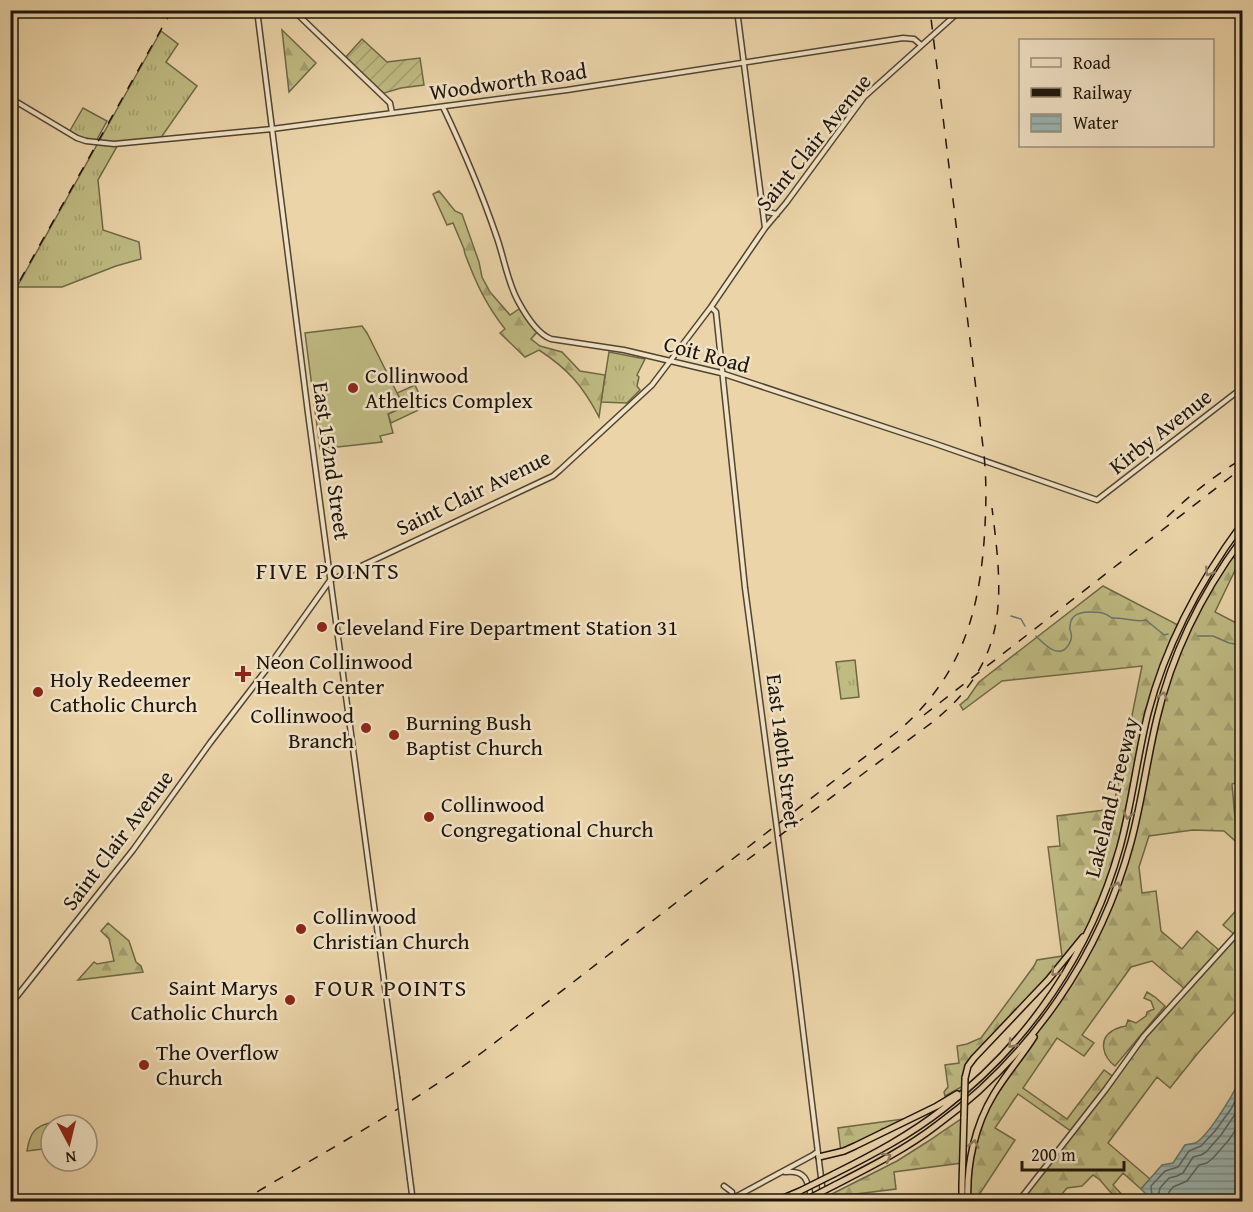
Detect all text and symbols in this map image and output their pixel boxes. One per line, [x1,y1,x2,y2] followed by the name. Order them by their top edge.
[1019,39,1214,147] legend
[1073,49,1111,76] text: Road
[427,54,589,108] street label: Woodworth Road
[748,66,878,218] street label: Saint Clair Avenue
[1073,79,1132,106] text: Railway
[1073,109,1119,136] text: Water
[660,327,754,381] street label: Coit Road
[365,359,533,416] place label: Collinwood Atheltics Complex
[305,380,359,542] street label: East 152nd Street
[346,381,360,395] marker: Collinwood Atheltics Complex
[1102,381,1218,481] street label: Kirby Avenue
[390,441,556,543] street label: Saint Clair Avenue
[256,553,400,588] district label: FIVE POINTS
[1205,565,1216,576] one-way arrow
[334,611,678,643] place label: Cleveland Fire Department Station 31
[315,620,329,634] marker: Cleveland Fire Department Station 31
[256,645,413,702] place label: Neon Collinwood Health Center
[50,663,198,720] place label: Holy Redeemer Catholic Church
[234,665,252,683] marker: Neon Collinwood Health Center
[759,672,809,830] street label: East 140th Street
[31,685,45,699] marker: Holy Redeemer Catholic Church
[1155,692,1168,702] one-way arrow
[250,699,355,756] place label: Collinwood Branch
[406,706,543,763] place label: Burning Bush Baptist Church
[1076,713,1146,881] street label: Lakeland Freeway
[359,721,373,735] marker: Collinwood Branch
[387,728,401,742] marker: Burning Bush Baptist Church
[54,763,180,917] street label: Saint Clair Avenue
[441,788,654,845] place label: Collinwood Congregational Church
[1122,809,1135,819] one-way arrow
[422,810,436,824] marker: Collinwood Congregational Church
[1110,881,1123,892] one-way arrow
[313,900,470,957] place label: Collinwood Christian Church
[294,922,308,936] marker: Collinwood Christian Church
[1051,965,1062,976] one-way arrow
[314,970,468,1005] district label: FOUR POINTS
[131,971,279,1028] place label: Saint Marys Catholic Church
[283,993,297,1007] marker: Saint Marys Catholic Church
[156,1036,279,1093] place label: The Overflow Church
[1008,1038,1019,1048] one-way arrow
[137,1058,151,1072] marker: The Overflow Church
[39,1113,99,1173] north arrow
[1022,1134,1124,1172] scale bar
[967,1139,980,1149] one-way arrow
[1031,1141,1076,1168] text: 200 m
[64,1145,78,1170] text: N
[881,1153,891,1164] one-way arrow

